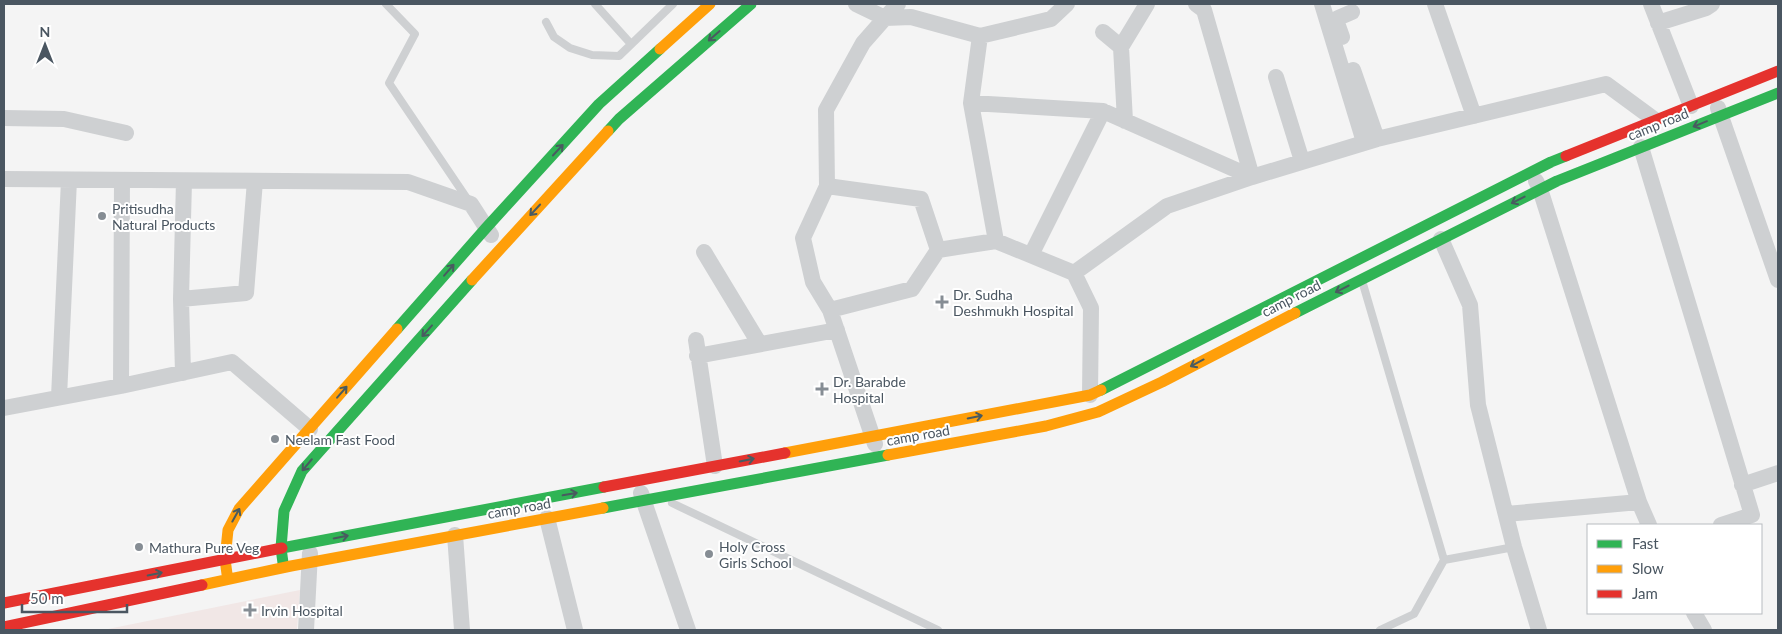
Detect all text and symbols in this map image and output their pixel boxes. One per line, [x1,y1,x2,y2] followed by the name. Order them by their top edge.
[20,20,70,70] north arrow
[40,23,50,40] text: N
[708,30,721,41] one-way arrow
[1625,104,1691,144] street label: camp road
[1693,120,1708,129] one-way arrow
[552,143,564,156] one-way arrow
[1511,195,1526,205] one-way arrow
[112,200,215,233] place label: Pritisudha Natural Products
[529,203,541,216] one-way arrow
[96,210,108,222] marker: Pritisudha Natural Products
[443,264,455,277] one-way arrow
[1259,276,1323,320] street label: camp road
[1335,285,1350,294] one-way arrow
[953,286,1074,319] place label: Dr. Sudha Deshmukh Hospital
[935,295,949,309] marker: Dr. Sudha Deshmukh Hospital
[421,324,433,337] one-way arrow
[1190,358,1205,368] one-way arrow
[833,373,906,406] place label: Dr. Barabde Hospital
[815,382,829,396] marker: Dr. Barabde Hospital
[336,386,347,399] one-way arrow
[967,412,983,421] one-way arrow
[885,421,951,449] street label: camp road
[285,431,395,448] place label: Neelam Fast Food
[269,433,281,445] marker: Neelam Fast Food
[738,455,754,465] one-way arrow
[302,459,313,472] one-way arrow
[562,489,578,499] one-way arrow
[486,494,552,522] street label: camp road
[231,509,241,523] one-way arrow
[1587,524,1762,614] legend
[333,531,349,541] one-way arrow
[1632,534,1659,552] text: Fast
[719,538,792,571] place label: Holy Cross Girls School
[149,539,259,556] place label: Mathura Pure Veg
[133,541,145,553] marker: Mathura Pure Veg
[703,548,715,560] marker: Holy Cross Girls School
[1632,559,1664,577] text: Slow
[146,569,162,578] one-way arrow
[22,582,128,614] scale bar
[1632,584,1658,602] text: Jam
[30,589,64,607] text: 50 m
[261,602,343,619] place label: Irvin Hospital
[243,603,257,617] marker: Irvin Hospital

